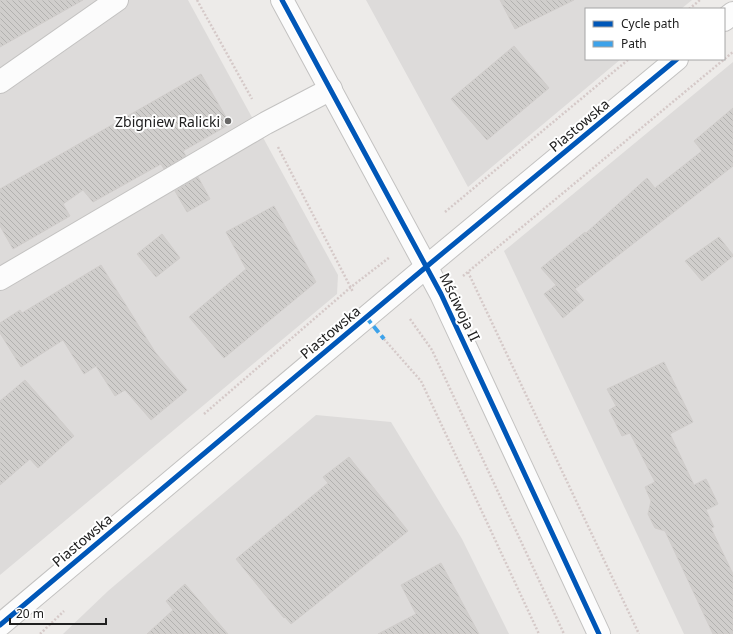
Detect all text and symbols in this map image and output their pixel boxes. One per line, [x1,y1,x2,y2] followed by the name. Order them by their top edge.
[585,8,725,60] legend
[621,15,679,32] text: Cycle path
[621,35,647,52] text: Path
[545,94,613,156] street label: Piastowska
[115,112,220,131] place label: Zbigniew Ralicki
[223,116,233,126] marker: Zbigniew Ralicki
[435,270,485,345] street label: Mściwoja II
[296,301,364,363] street label: Piastowska
[48,509,116,571] street label: Piastowska
[10,600,106,626] scale bar
[16,605,44,622] text: 20 m

